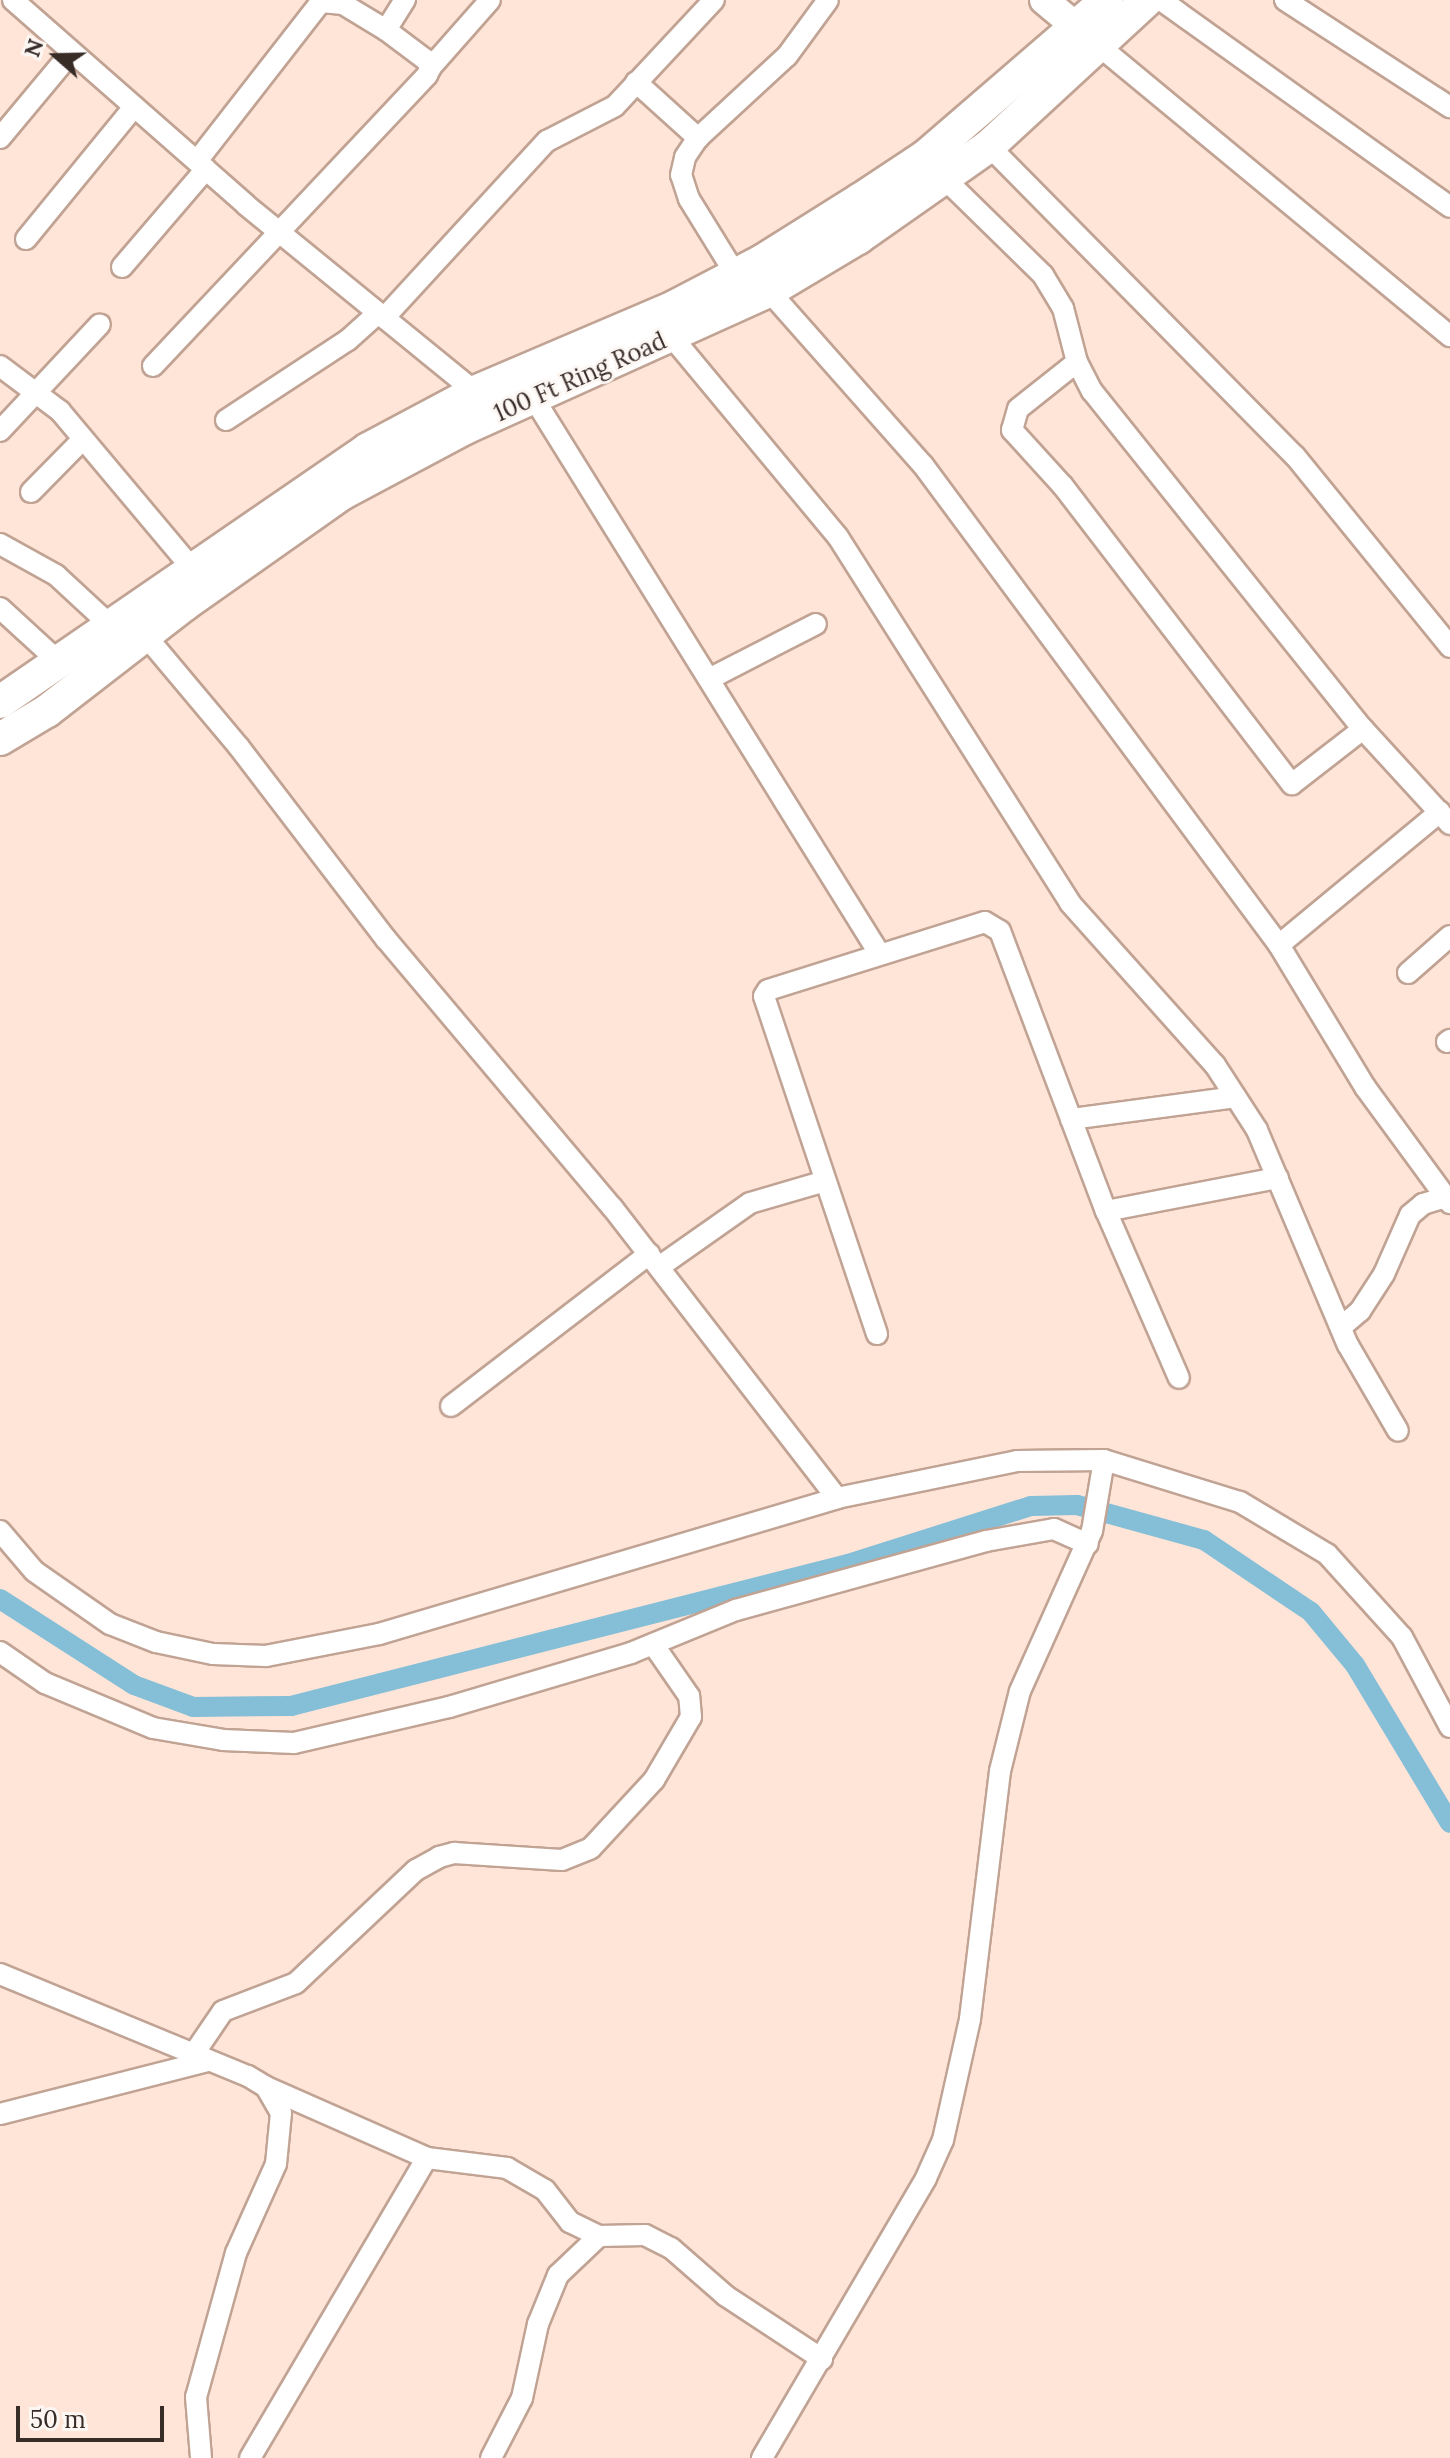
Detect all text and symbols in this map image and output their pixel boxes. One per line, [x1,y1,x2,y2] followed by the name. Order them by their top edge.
[16,16,96,96] north arrow
[17,35,50,61] text: N
[490,326,670,428] street label: 100 Ft Ring Road
[20,2390,168,2440] scale bar
[30,2404,86,2435] text: 50 m

